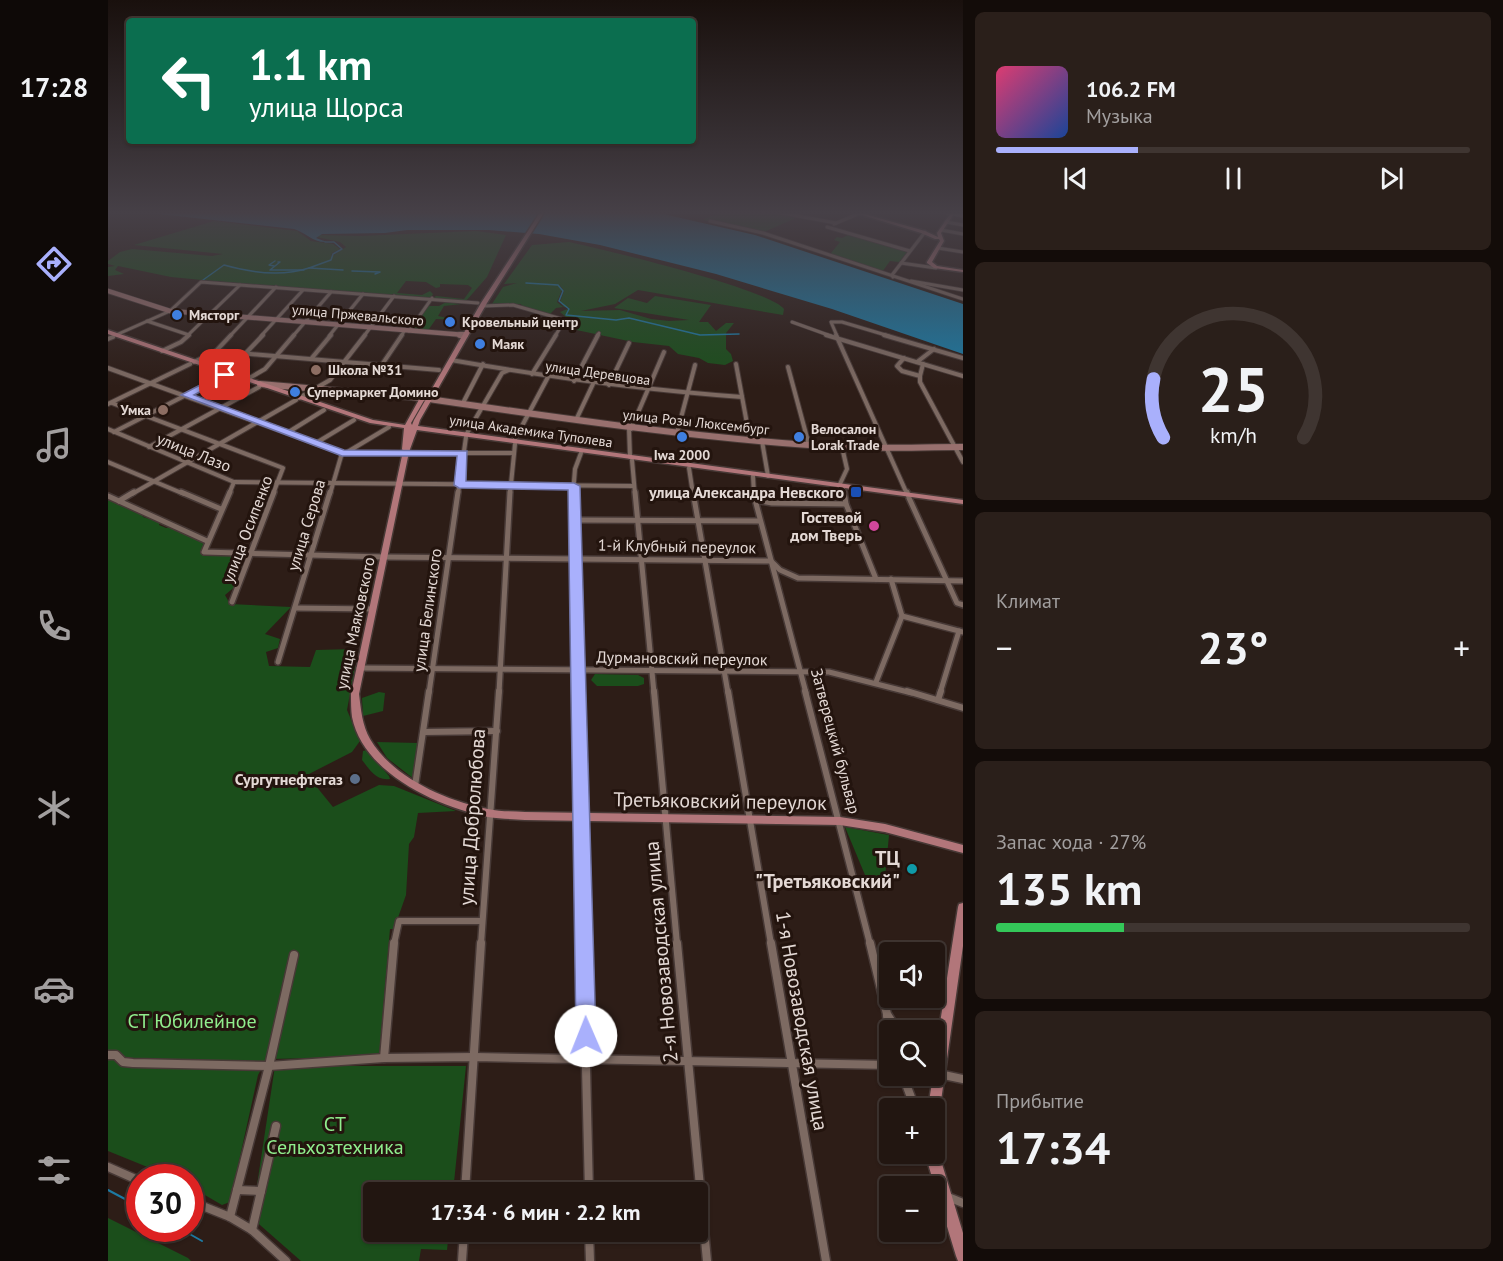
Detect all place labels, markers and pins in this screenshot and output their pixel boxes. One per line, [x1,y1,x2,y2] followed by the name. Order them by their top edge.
[189,306,240,324] place label: Мясторг
[170,308,184,322] marker: Мясторг
[462,313,579,331] place label: Кровельный центр
[443,315,457,329] marker: Кровельный центр
[492,335,524,353] place label: Маяк
[473,337,487,351] marker: Маяк
[199,349,250,400] pin
[328,361,402,379] place label: Школа №31
[309,363,323,377] marker: Школа №31
[307,383,439,401] place label: Супермаркет Домино
[288,385,302,399] marker: Супермаркет Домино
[120,401,151,419] place label: Умка
[156,403,170,417] marker: Умка
[811,420,880,454] place label: Велосалон Lorak Trade
[675,430,689,444] marker: Iwa 2000
[792,430,806,444] marker: Велосалон Lorak Trade
[654,446,710,464] place label: Iwa 2000
[648,482,844,502] place label: улица Александра Невского
[849,485,863,499] marker: улица Александра Невского
[789,507,862,545] place label: Гостевой дом Тверь
[867,519,881,533] marker: Гостевой дом Тверь
[235,769,343,789] place label: Сургутнефтегаз
[348,772,362,786] marker: Сургутнефтегаз
[755,845,900,894] place label: ТЦ "Третьяковский"
[905,862,919,876] marker: ТЦ "Третьяковский"

